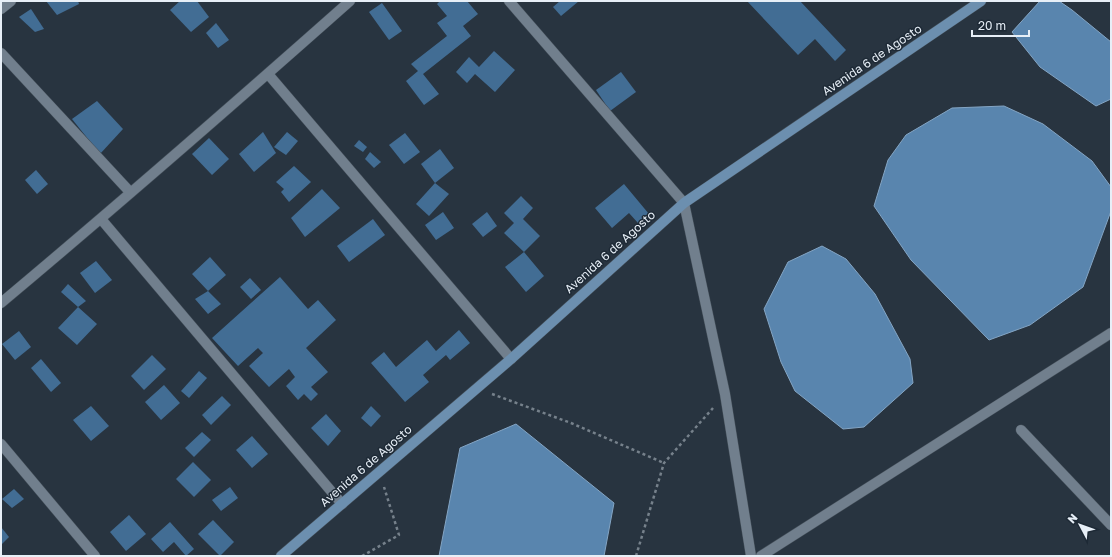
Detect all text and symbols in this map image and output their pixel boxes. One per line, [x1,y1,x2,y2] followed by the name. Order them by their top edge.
[972,12,1029,38] scale bar
[978,18,1006,33] text: 20 m
[819,21,924,99] street label: Avenida 6 de Agosto
[561,207,658,296] street label: Avenida 6 de Agosto
[317,422,415,510] street label: Avenida 6 de Agosto
[1060,505,1100,545] north arrow
[1064,511,1080,526] text: N

